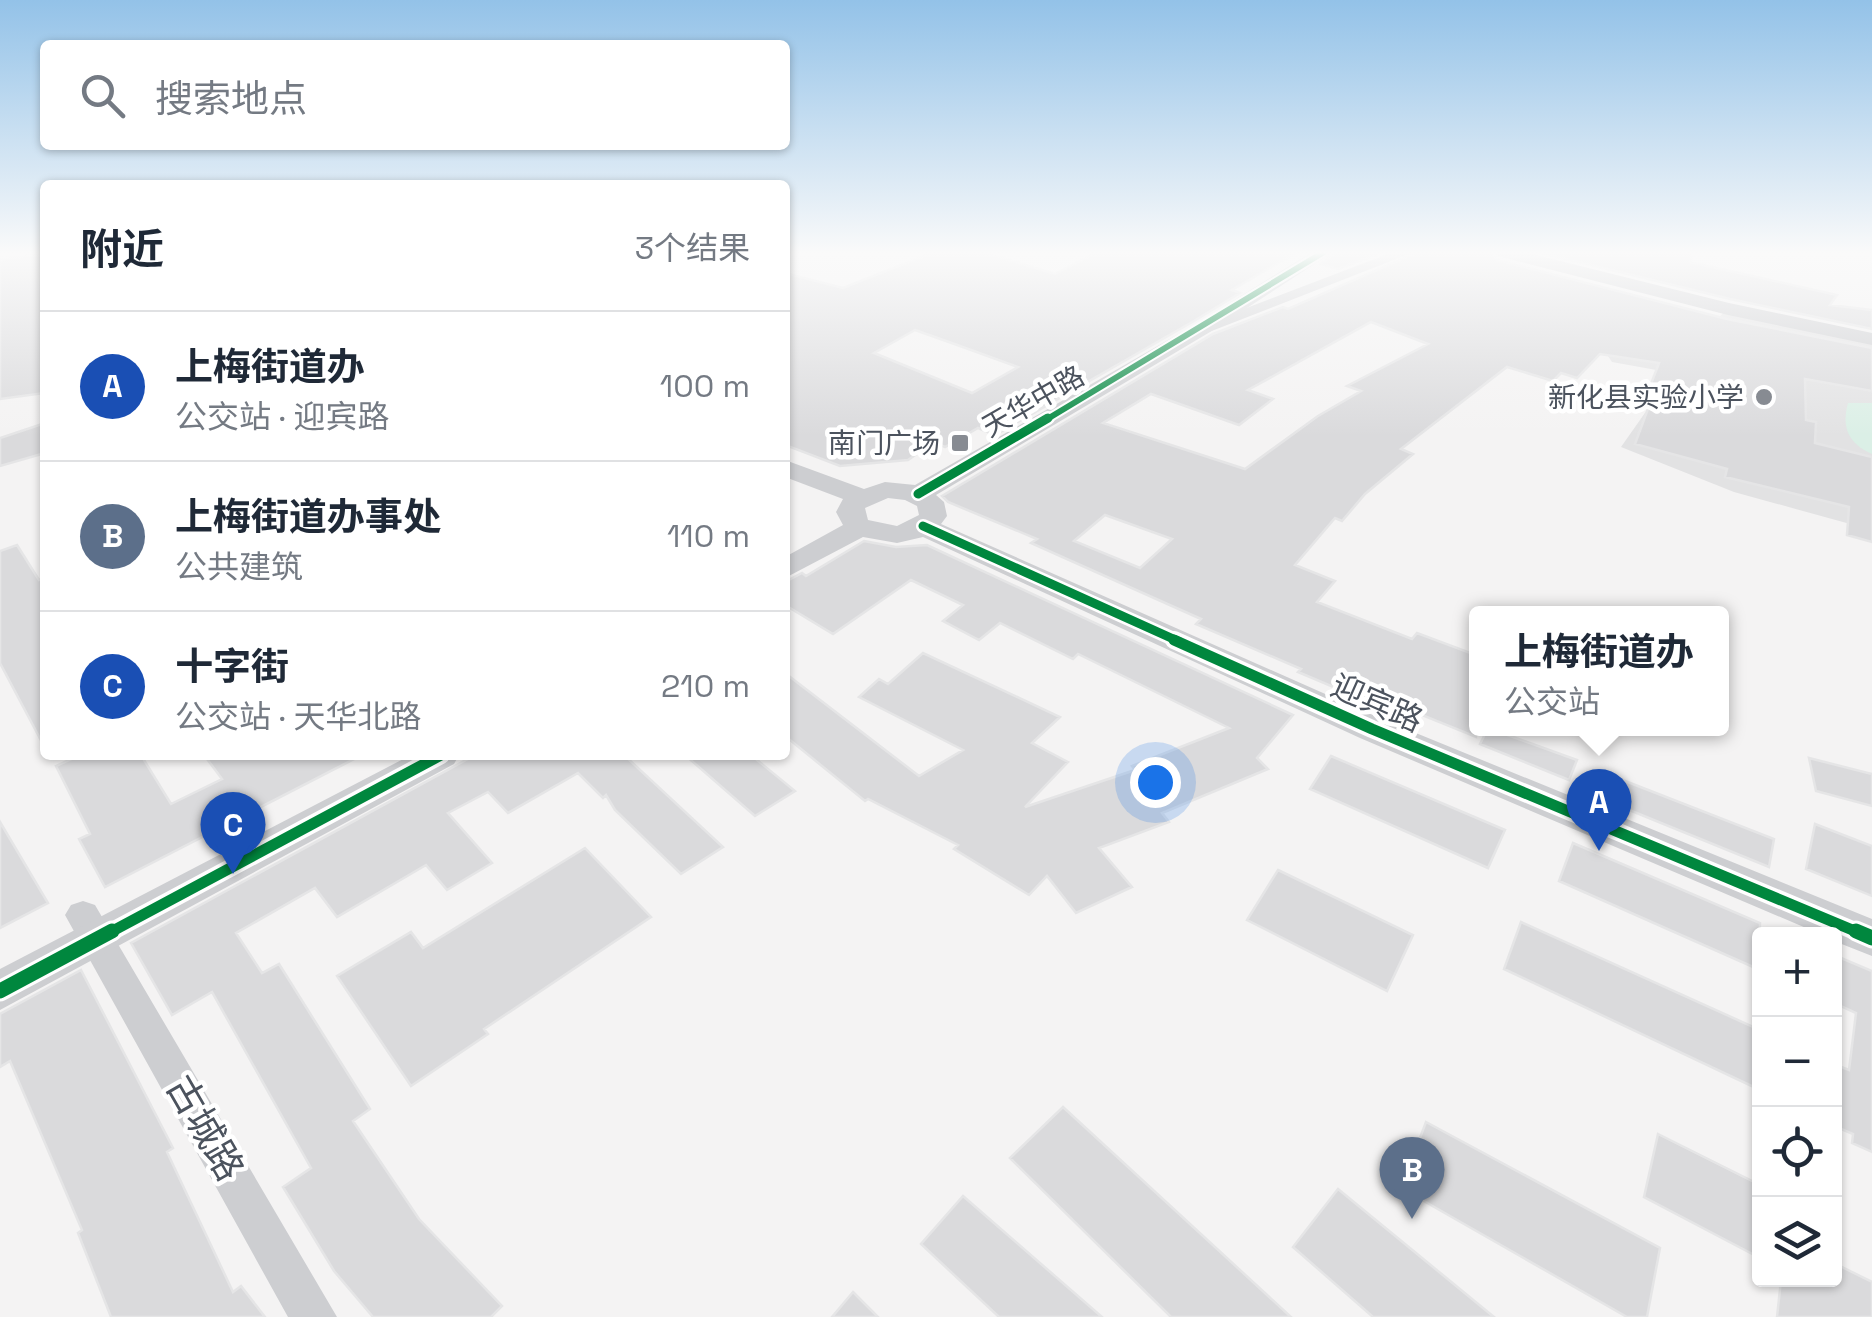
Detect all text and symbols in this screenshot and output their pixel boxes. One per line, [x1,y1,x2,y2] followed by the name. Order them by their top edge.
[40,40,790,150] search box
[75,68,130,123] icon: search
[155,75,307,123] text: 搜索地点
[80,223,164,276] text: 附近
[635,228,750,268] text: 3个结果
[175,343,365,391] text: 上梅街道办
[975,357,1091,445] street label: 天华中路
[102,366,123,406] text: A
[660,366,750,406] text: 100 m
[1548,379,1744,415] place label: 新化县实验小学
[1753,386,1775,408] marker: 新化县实验小学
[175,397,389,437] text: 公交站 · 迎宾路
[828,425,940,461] place label: 南门广场
[949,432,971,454] marker: 南门广场
[175,493,441,541] text: 上梅街道办事处
[102,516,123,556] text: B
[667,516,750,556] text: 110 m
[175,547,303,587] text: 公共建筑
[1469,606,1729,736] popup
[1504,628,1694,676] text: 上梅街道办
[175,643,289,691] text: 十字街
[1325,665,1429,741] street label: 迎宾路
[102,666,123,706] text: C
[661,666,750,706] text: 210 m
[1504,682,1600,722] text: 公交站
[175,697,421,737] text: 公交站 · 天华北路
[1130,757,1181,808] your location
[1566,768,1632,851] pin: A
[200,792,266,874] pin: C
[1752,927,1842,1287] map controls
[1752,927,1842,1017] button: +
[1752,1017,1842,1107] button: −
[156,1067,254,1189] street label: 古城路
[1752,1107,1842,1197] button: locate
[1380,1136,1444,1219] pin: B
[1752,1197,1842,1287] button: layers

